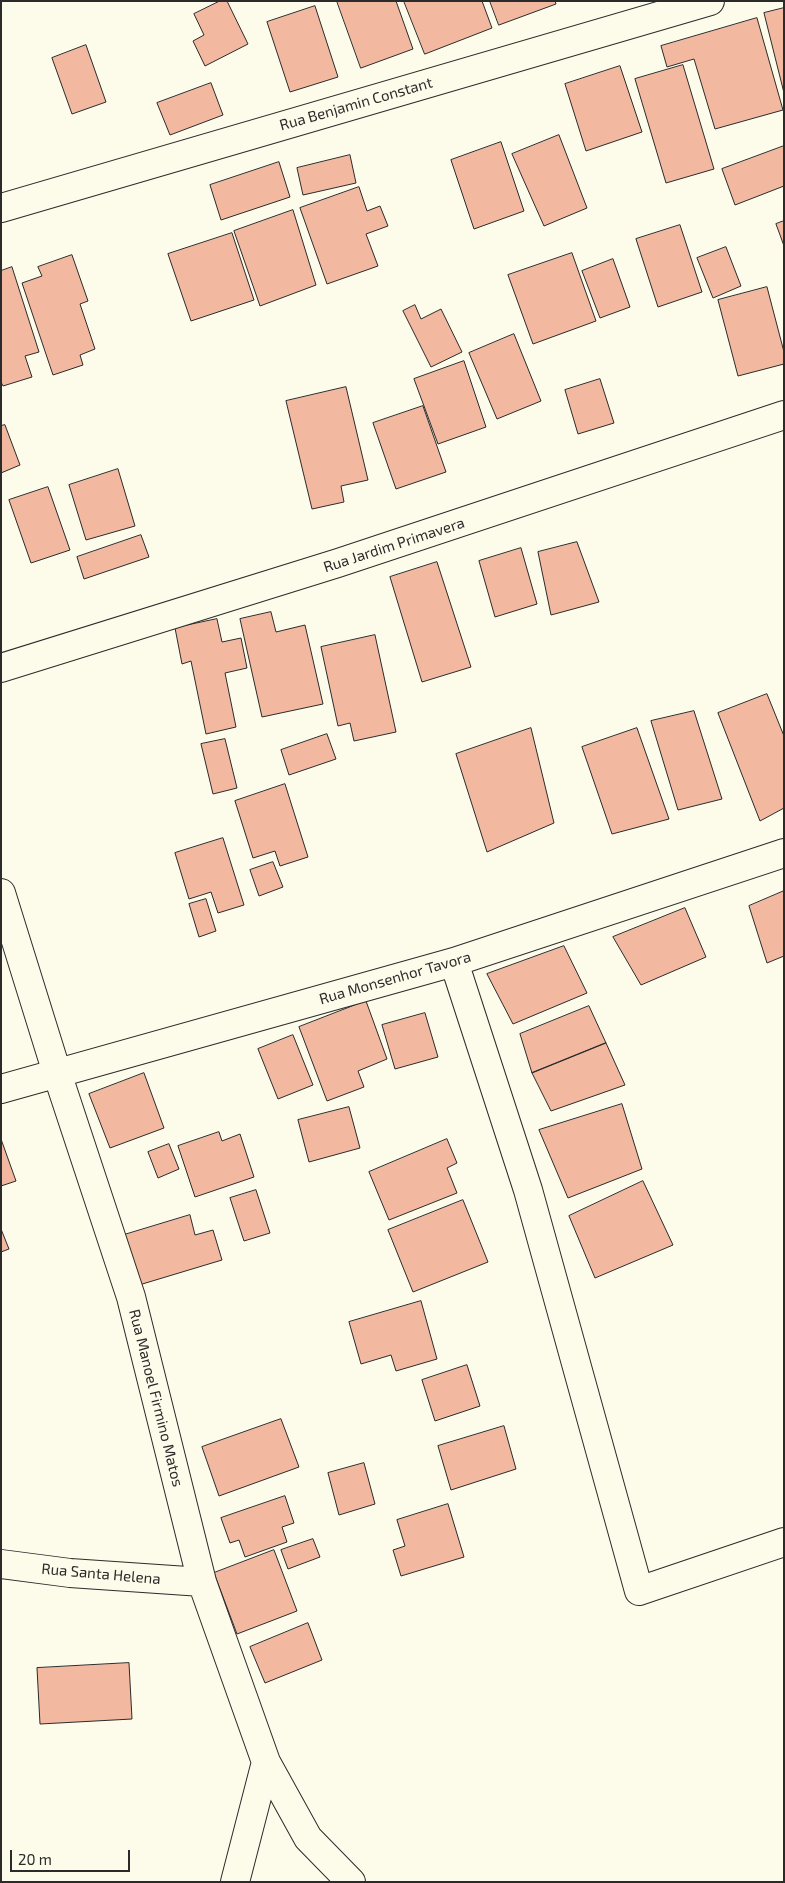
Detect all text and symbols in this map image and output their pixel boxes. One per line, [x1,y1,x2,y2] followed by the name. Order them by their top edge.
[278,74,434,134] street label: Rua Benjamin Constant
[321,514,467,576] street label: Rua Jardim Primavera
[317,948,473,1008] street label: Rua Monsenhor Tavora
[125,1307,187,1489] street label: Rua Manoel Firmino Matos
[41,1560,161,1588] street label: Rua Santa Helena
[12,1840,132,1872] scale bar
[18,1850,52,1868] text: 20 m

